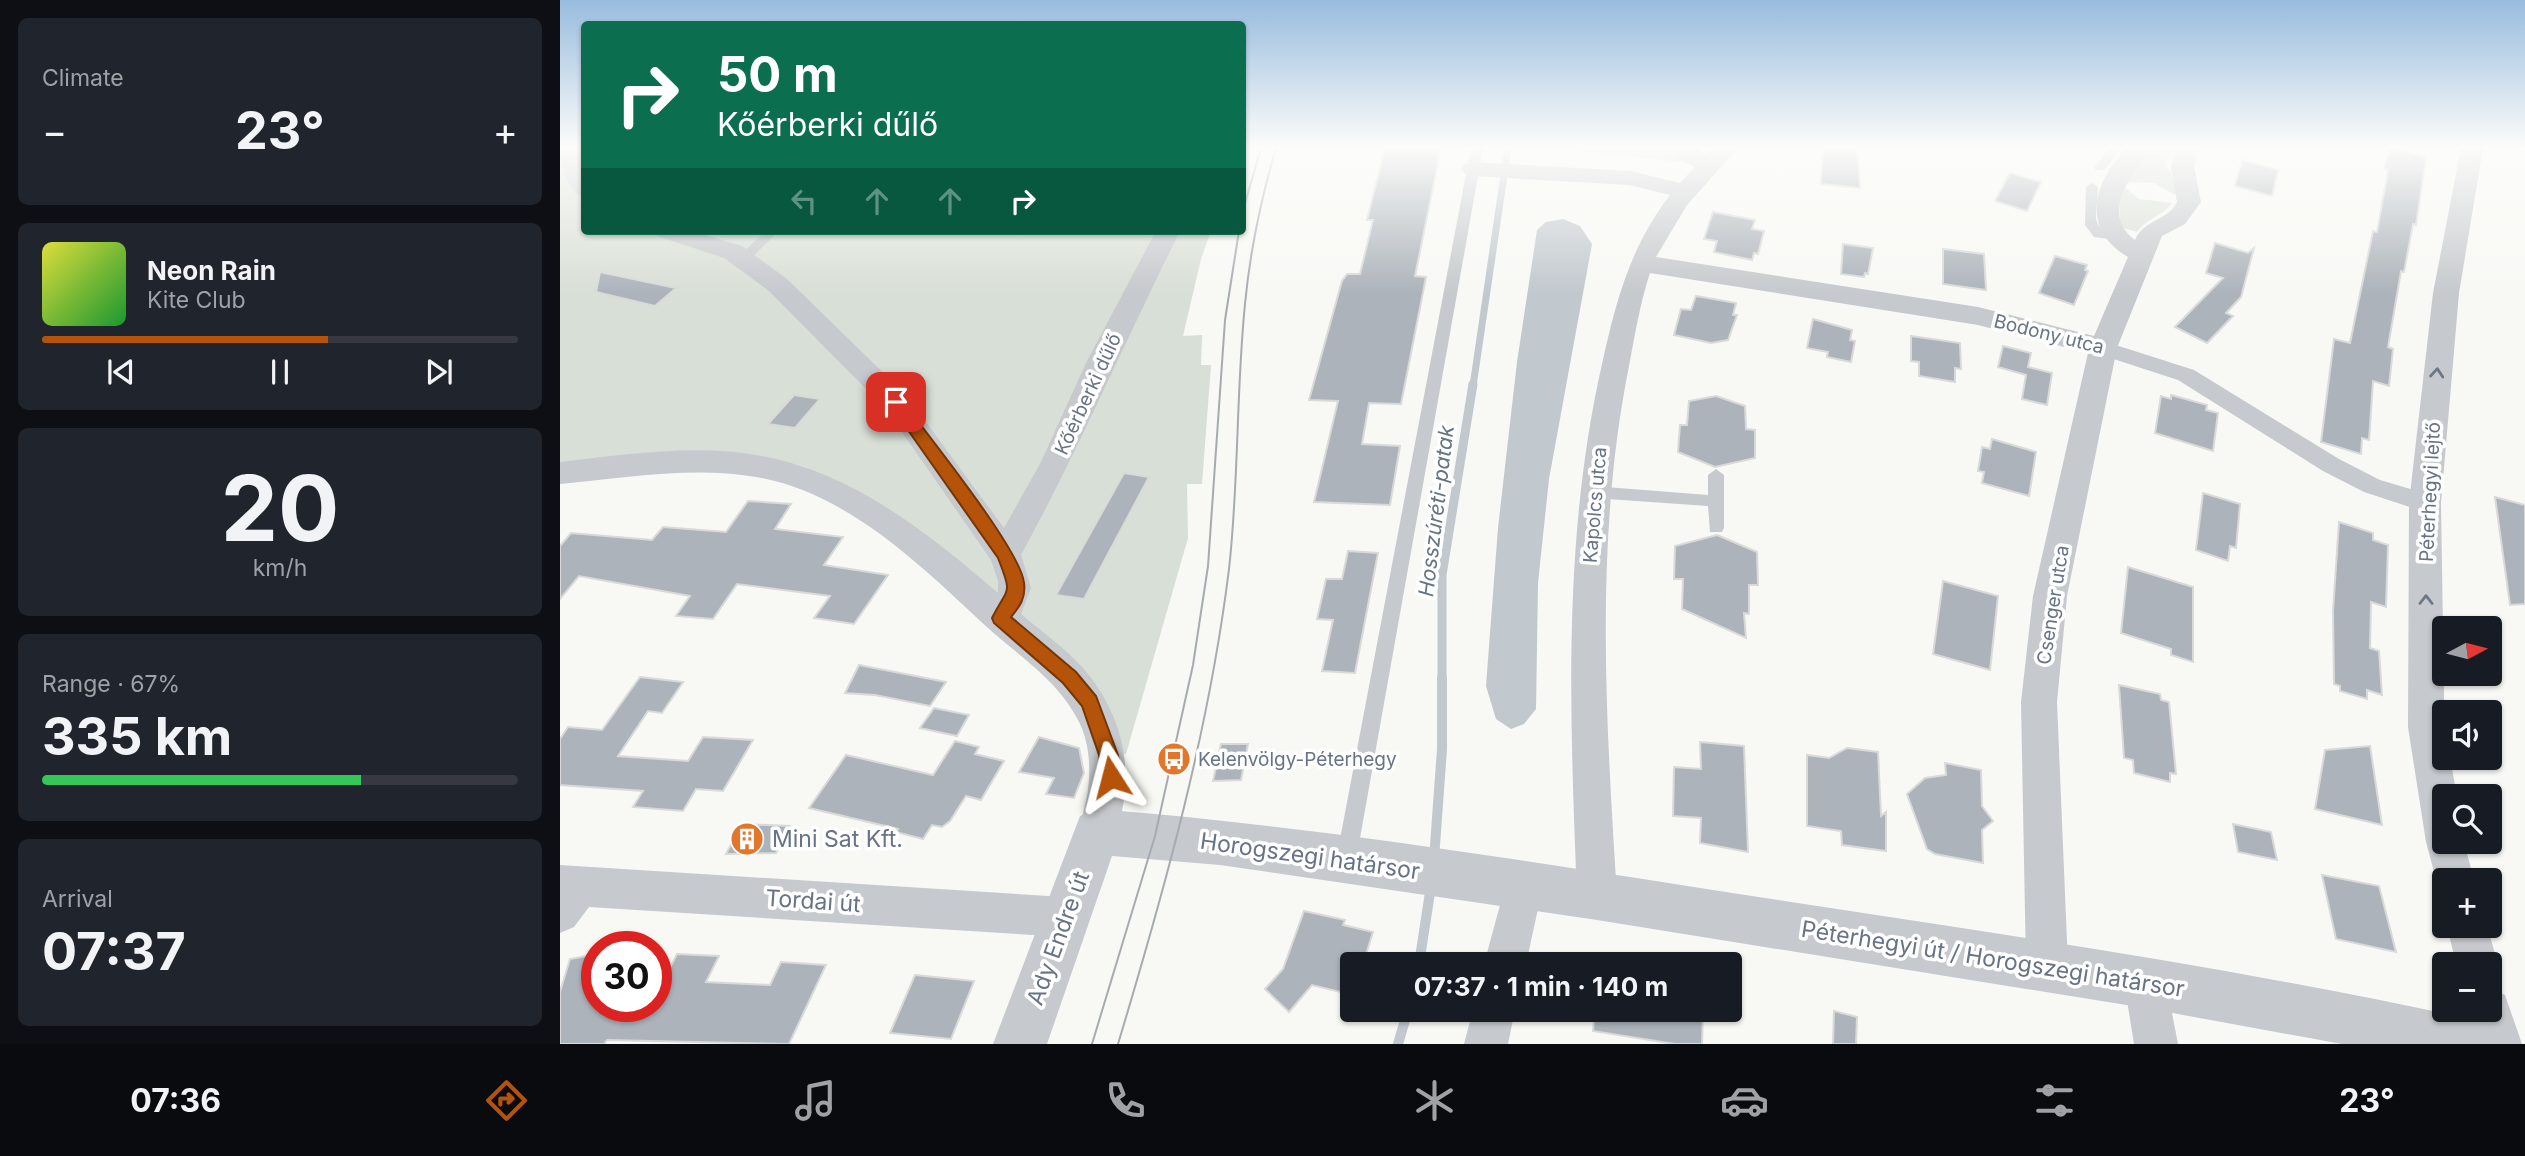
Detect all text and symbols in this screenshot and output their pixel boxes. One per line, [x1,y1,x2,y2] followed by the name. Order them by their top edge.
[717,45,838,104] text: 50 m
[602,49,693,140] icon: right
[42,64,124,92] text: Climate
[235,99,325,162] text: 23°
[717,105,938,144] text: Kőérberki dűlő
[42,108,67,154] text: −
[493,108,518,154] text: +
[785,182,823,220] icon: left
[858,182,896,220] icon: ahead
[931,182,969,220] icon: ahead
[1004,182,1042,220] icon: right
[147,255,276,286] text: Neon Rain
[147,286,246,314] text: Kite Club
[1991,309,2107,359] street label: Bodony utca
[1050,330,1126,458] street label: Kőérberki dűlő
[102,353,140,391] icon: previous
[261,353,299,391] icon: pause
[420,353,458,391] icon: next
[2430,367,2445,379] one-way arrow
[866,372,926,432] pin
[877,383,915,421] icon: arrive
[2415,422,2445,562] street label: Péterhegyi lejtő
[1413,423,1459,598] water label: Hosszúréti-patak
[1578,446,1612,564] street label: Kapolcs utca
[221,453,339,563] text: 20
[2032,544,2074,666] street label: Csenger utca
[253,554,307,582] text: km/h
[2418,594,2434,605] one-way arrow
[2432,616,2502,686] north arrow
[2432,616,2502,1022] map controls
[42,670,180,698] text: Range · 67%
[2432,700,2502,770] button: sound
[42,705,232,768] text: 335 km
[1074,740,1148,814] position arrow
[1155,740,1193,778] bus stop icon: Kelenvölgy-Péterhegy
[1198,748,1397,771] place label: Kelenvölgy-Péterhegy
[2432,784,2502,854] button: search
[728,820,766,858] building icon: Mini Sat Kft.
[772,825,903,853] place label: Mini Sat Kft.
[1198,827,1422,885] street label: Horogszegi határsor
[1021,867,1095,1009] street label: Ady Endre út
[2432,868,2502,938] button: +
[764,884,862,918] street label: Tordai út
[42,885,113,913] text: Arrival
[1799,915,2187,1003] street label: Péterhegyi út / Horogszegi határsor
[42,920,186,983] text: 07:37
[581,931,672,1022] speed limit sign: 30
[2432,952,2502,1022] button: −
[1414,971,1668,1002] text: 07:37 · 1 min · 140 m
[482,1076,531,1125] icon: directions
[791,1076,840,1125] icon: music
[1101,1076,1150,1125] icon: phone
[1410,1076,1459,1125] icon: climate
[1720,1076,1769,1125] icon: car
[2030,1076,2079,1125] icon: filters
[130,1081,221,1120] text: 07:36
[2339,1081,2395,1120] text: 23°

